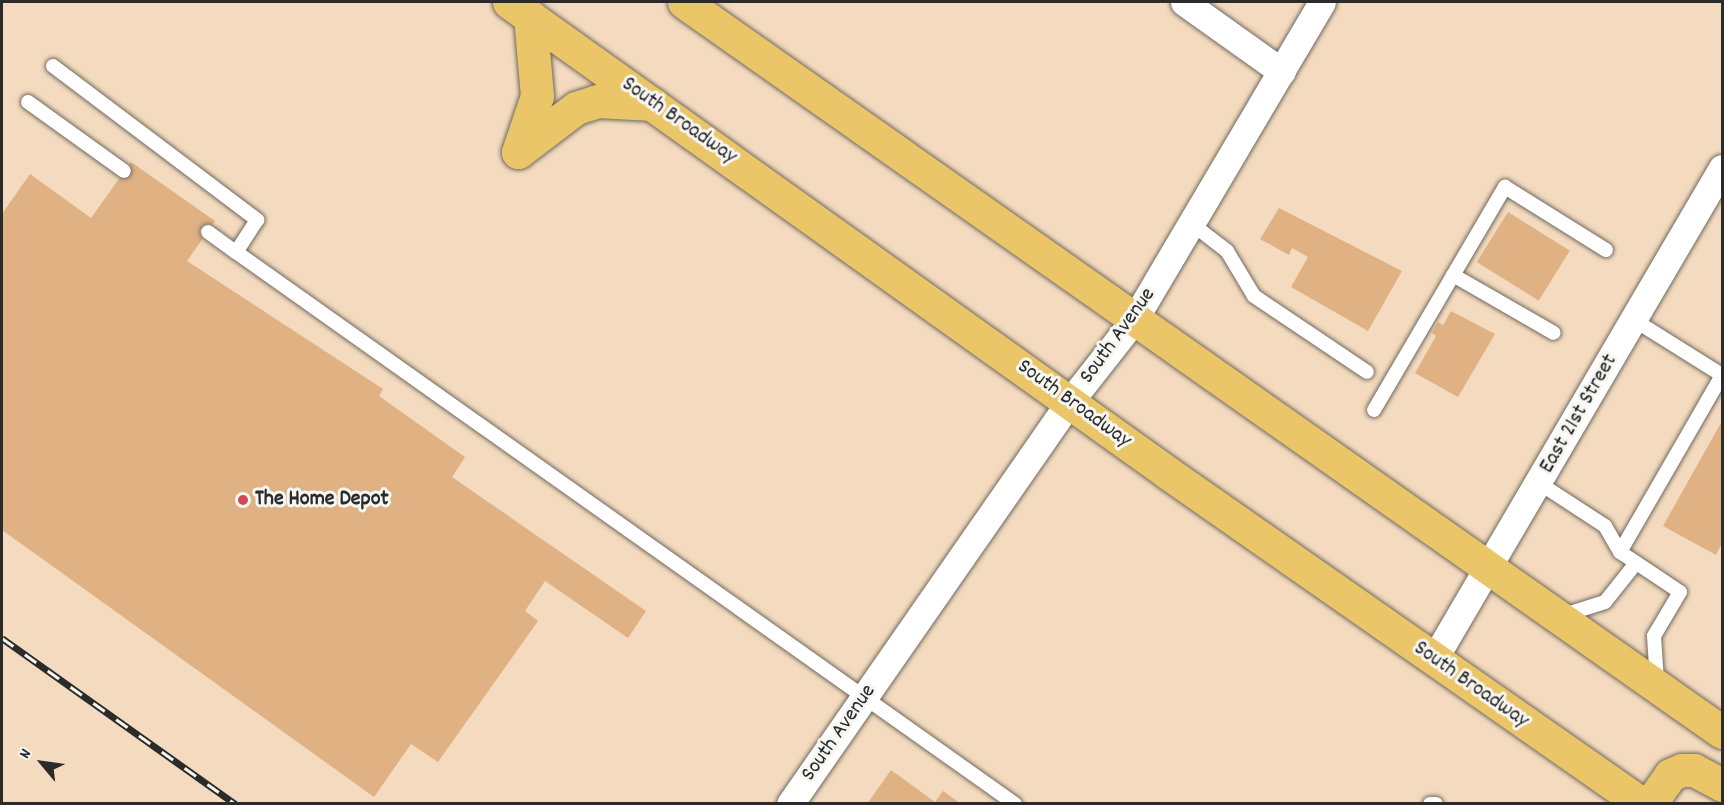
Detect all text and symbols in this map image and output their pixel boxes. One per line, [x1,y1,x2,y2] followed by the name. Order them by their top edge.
[616,72,742,170] street label: South Broadway
[1074,283,1162,389] street label: South Avenue
[1534,350,1624,478] street label: East 21st Street
[1012,354,1136,454] street label: South Broadway
[255,487,389,513] place label: The Home Depot
[236,493,250,507] marker: The Home Depot
[1408,636,1534,734] street label: South Broadway
[796,679,882,787] street label: South Avenue
[12,733,72,793] north arrow
[14,745,38,763] text: N

